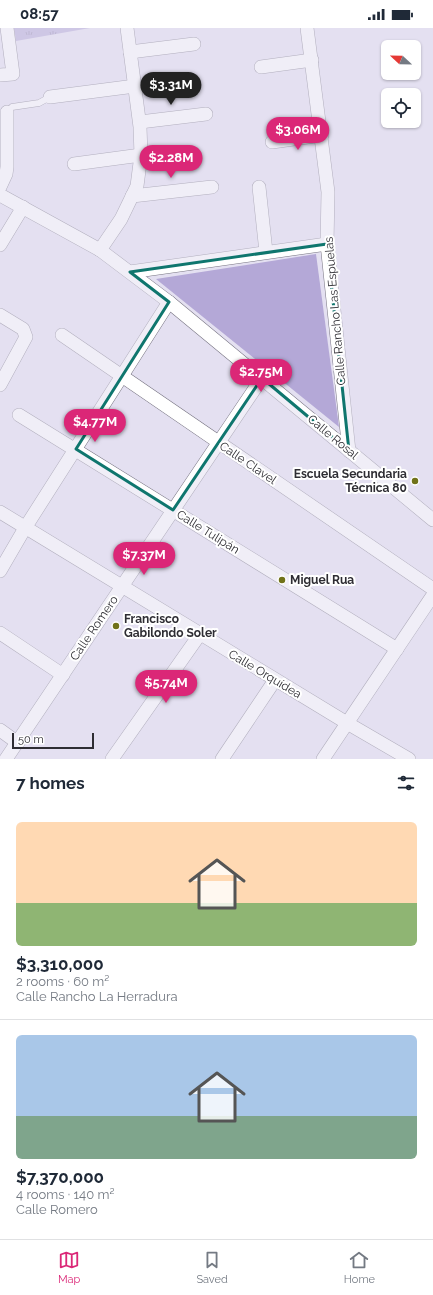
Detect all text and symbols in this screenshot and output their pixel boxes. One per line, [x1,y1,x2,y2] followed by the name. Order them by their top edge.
[20,5,59,23] text: 08:57
[381,40,421,80] north arrow
[381,40,421,128] map controls
[138,72,204,106] pin: $3.31M
[149,77,193,92] text: $3.31M
[381,88,421,128] button: locate
[265,117,331,151] pin: $3.06M
[275,122,321,137] text: $3.06M
[138,145,204,179] pin: $2.28M
[149,150,193,165] text: $2.28M
[322,236,348,386] street label: Calle Rancho Las Espuelas
[228,359,294,393] pin: $2.75M
[239,364,283,379] text: $2.75M
[62,409,128,443] pin: $4.77M
[305,412,362,463] street label: Calle Rosal
[73,414,117,429] text: $4.77M
[217,439,280,488] street label: Calle Clavel
[294,467,407,495] place label: Escuela Secundaria Técnica 80
[410,476,420,486] marker: Escuela Secundaria Técnica 80
[174,507,242,557] street label: Calle Tulipán
[111,542,177,576] pin: $7.37M
[122,547,166,562] text: $7.37M
[290,573,354,587] place label: Miguel Rua
[277,575,287,585] marker: Miguel Rua
[67,593,121,663] street label: Calle Romero
[124,612,217,640] place label: Francisco Gabilondo Soler
[111,621,121,631] marker: Francisco Gabilondo Soler
[226,647,304,701] street label: Calle Orquídea
[133,670,199,704] pin: $5.74M
[144,675,188,690] text: $5.74M
[12,731,94,750] scale bar
[18,733,44,746] text: 50 m
[395,772,417,794] icon: filters
[16,773,85,793] text: 7 homes
[181,848,253,920] icon: home
[16,954,104,974] text: $3,310,000
[16,974,109,989] text: 2 rooms · 60 m²
[16,989,178,1004] text: Calle Rancho La Herradura
[181,1061,253,1133] icon: home
[16,1167,104,1187] text: $7,370,000
[16,1187,114,1202] text: 4 rooms · 140 m²
[16,1202,98,1217] text: Calle Romero
[58,1249,80,1286] tab: Map
[196,1249,228,1286] tab: Saved
[344,1249,375,1286] tab: Home

